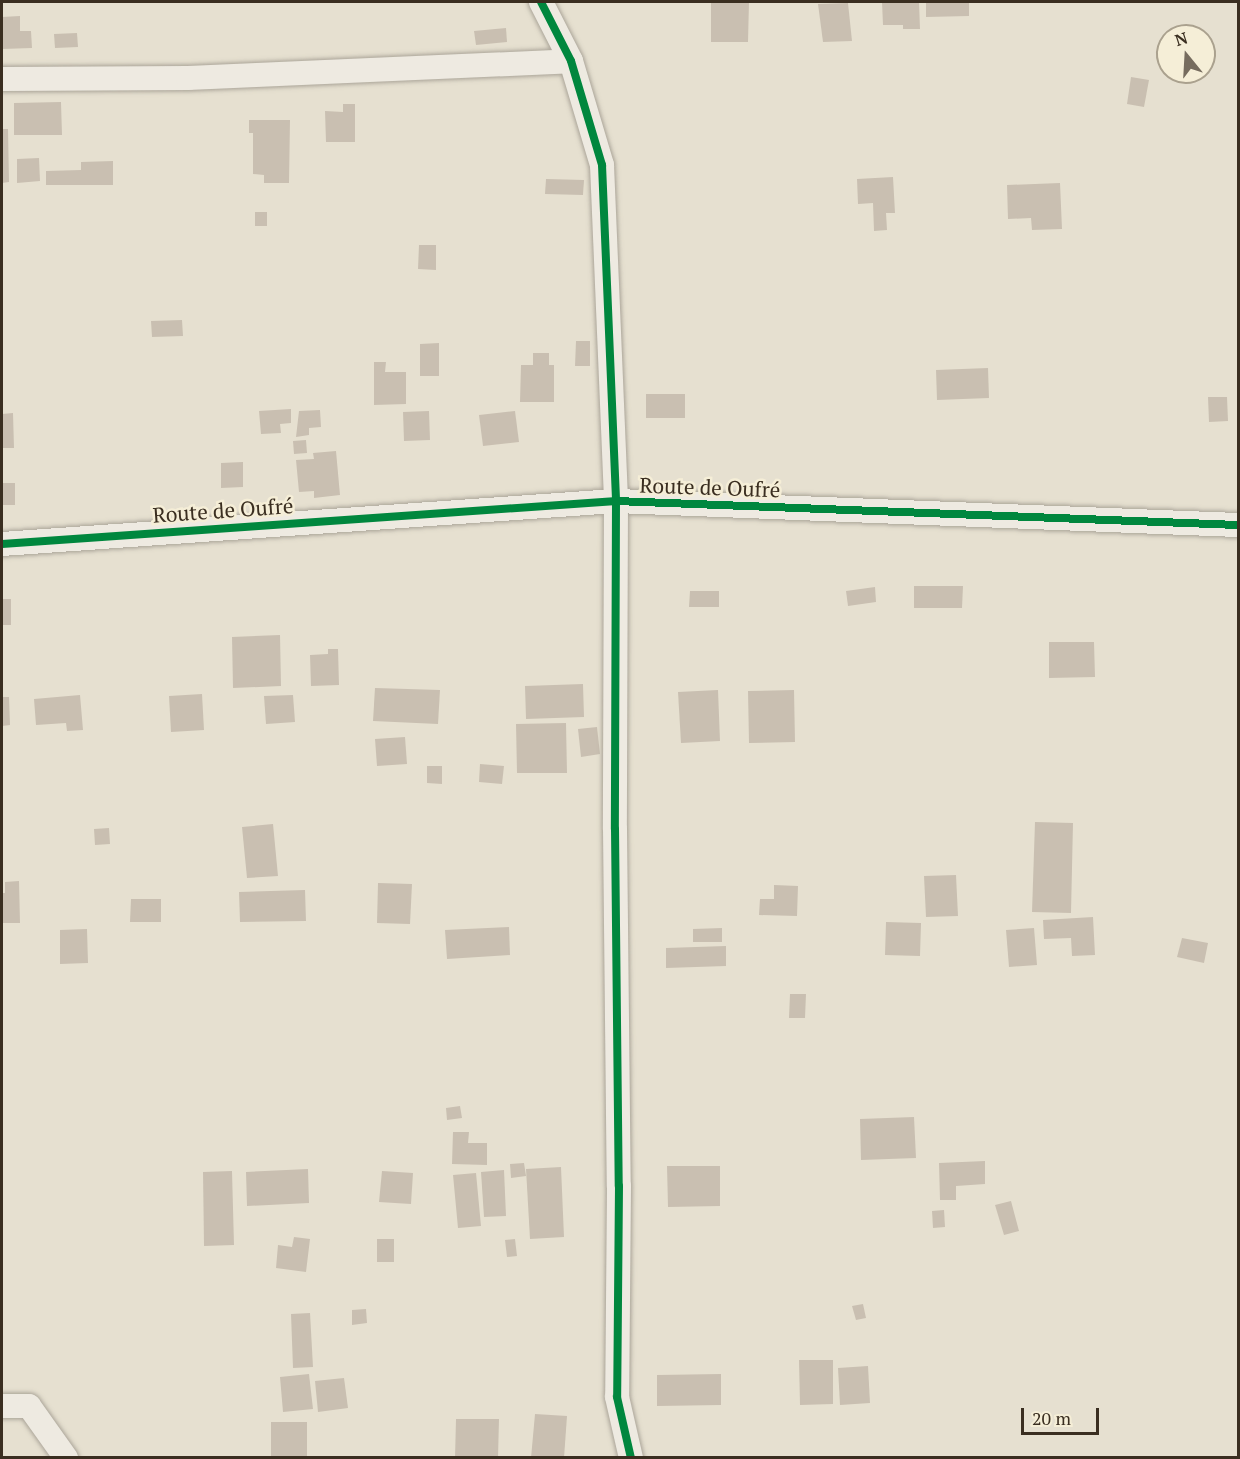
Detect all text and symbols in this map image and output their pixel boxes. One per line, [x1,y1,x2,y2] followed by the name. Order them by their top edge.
[1156,24,1216,84] north arrow
[1172,26,1190,51] text: N
[639,472,781,502] street label: Route de Oufré
[152,493,294,527] street label: Route de Oufré
[1024,1396,1102,1434] scale bar
[1032,1406,1071,1430] text: 20 m

